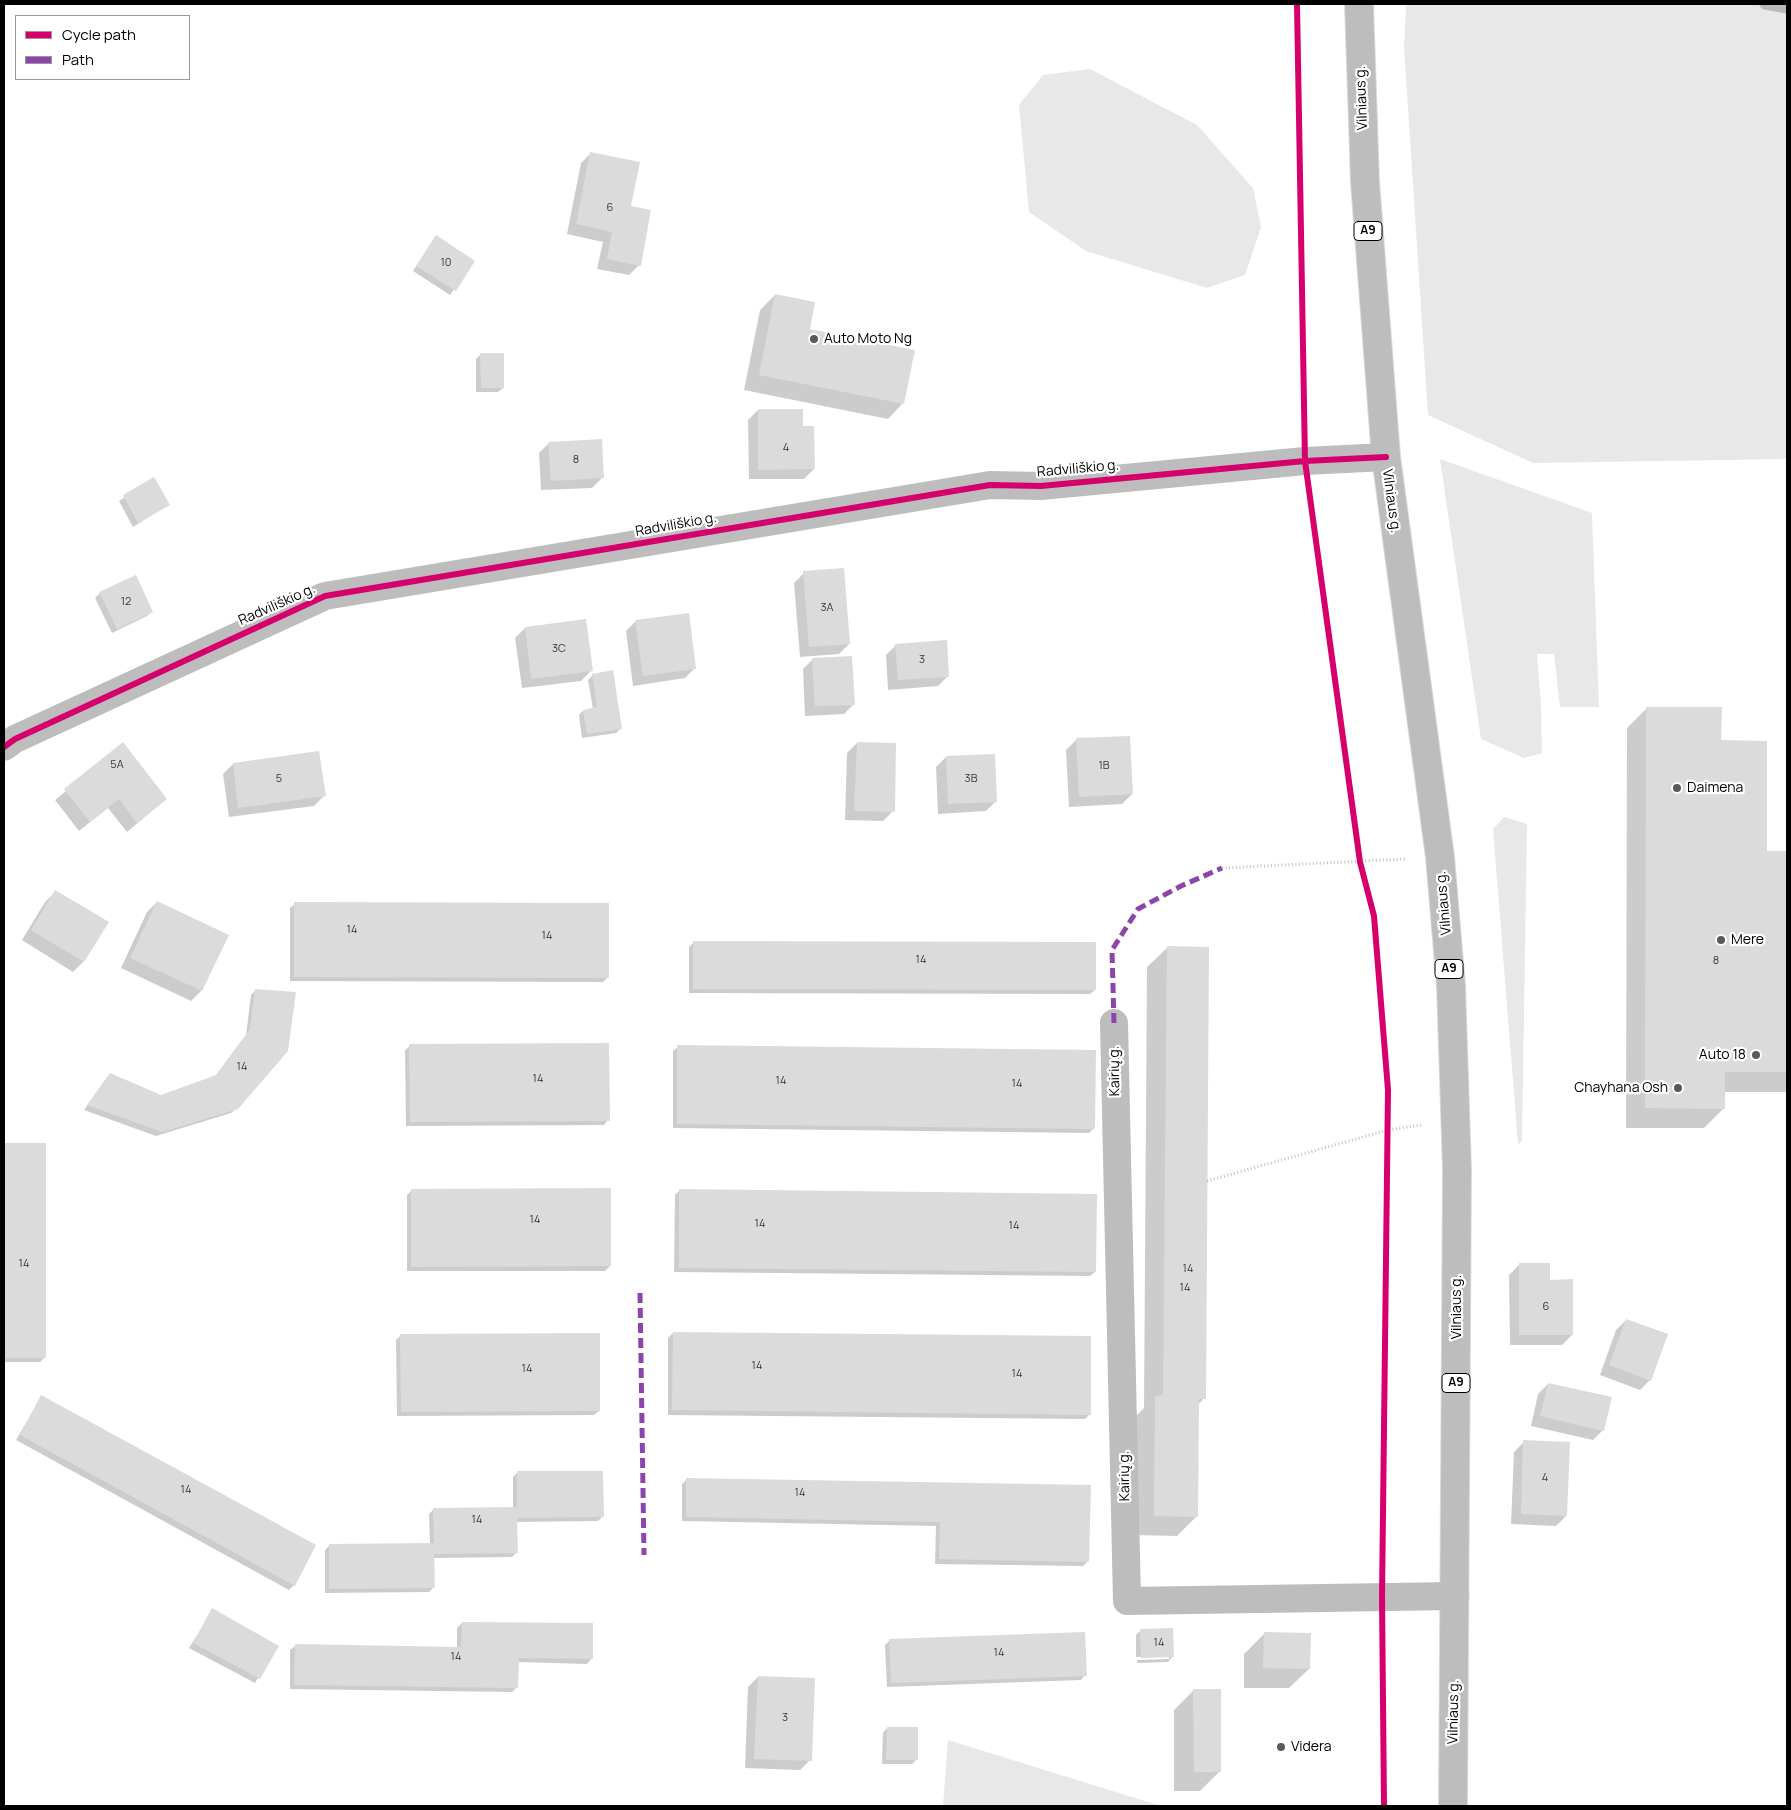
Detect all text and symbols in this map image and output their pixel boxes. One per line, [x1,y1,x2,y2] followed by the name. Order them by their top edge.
[15,15,190,80] legend
[62,24,136,45] text: Cycle path
[62,49,94,70] text: Path
[1352,66,1372,130] street label: Vilniaus g.
[607,201,613,215] house number: 6
[1354,222,1382,240] road number: A9
[441,256,451,270] house number: 10
[824,331,912,347] place label: Auto Moto Ng
[808,333,820,345] marker: Auto Moto Ng
[783,441,789,455] house number: 4
[573,453,579,467] house number: 8
[1036,457,1120,481] street label: Radviliškio g.
[1378,468,1404,534] street label: Vilniaus g.
[634,510,718,540] street label: Radviliškio g.
[236,581,318,629] street label: Radviliškio g.
[121,595,131,609] house number: 12
[820,601,834,615] house number: 3A
[552,642,566,656] house number: 3C
[919,653,925,667] house number: 3
[110,758,124,772] house number: 5A
[1098,759,1110,773] house number: 1B
[276,772,282,786] house number: 5
[965,772,977,786] house number: 3B
[1687,780,1743,796] place label: Daimena
[1671,782,1683,794] marker: Daimena
[1433,870,1455,936] street label: Vilniaus g.
[347,923,357,937] house number: 14
[542,929,552,943] house number: 14
[1731,932,1764,948] place label: Mere
[1715,934,1727,946] marker: Mere
[916,953,926,967] house number: 14
[1713,954,1719,968] house number: 8
[1435,960,1463,979] road number: A9
[1106,1046,1124,1096] street label: Kairių g.
[1699,1047,1746,1063] place label: Auto 18
[1750,1049,1762,1061] marker: Auto 18
[237,1060,247,1074] house number: 14
[533,1072,543,1086] house number: 14
[776,1074,786,1088] house number: 14
[1012,1077,1022,1091] house number: 14
[1574,1080,1668,1096] place label: Chayhana Osh
[1672,1082,1684,1094] marker: Chayhana Osh
[530,1213,540,1227] house number: 14
[755,1217,765,1231] house number: 14
[1009,1219,1019,1233] house number: 14
[19,1257,29,1271] house number: 14
[1183,1262,1193,1276] house number: 14
[1449,1275,1465,1339] street label: Vilniaus g.
[1180,1281,1190,1295] house number: 14
[1543,1300,1549,1314] house number: 6
[752,1359,762,1373] house number: 14
[522,1362,532,1376] house number: 14
[1012,1367,1022,1381] house number: 14
[1442,1374,1470,1392] road number: A9
[1116,1451,1134,1501] street label: Kairių g.
[1542,1471,1548,1485] house number: 4
[181,1483,191,1497] house number: 14
[795,1486,805,1500] house number: 14
[472,1513,482,1527] house number: 14
[1154,1636,1164,1650] house number: 14
[994,1646,1004,1660] house number: 14
[451,1650,461,1664] house number: 14
[1445,1680,1463,1744] street label: Vilniaus g.
[782,1711,788,1725] house number: 3
[1291,1739,1331,1755] place label: Videra
[1275,1741,1287,1753] marker: Videra

